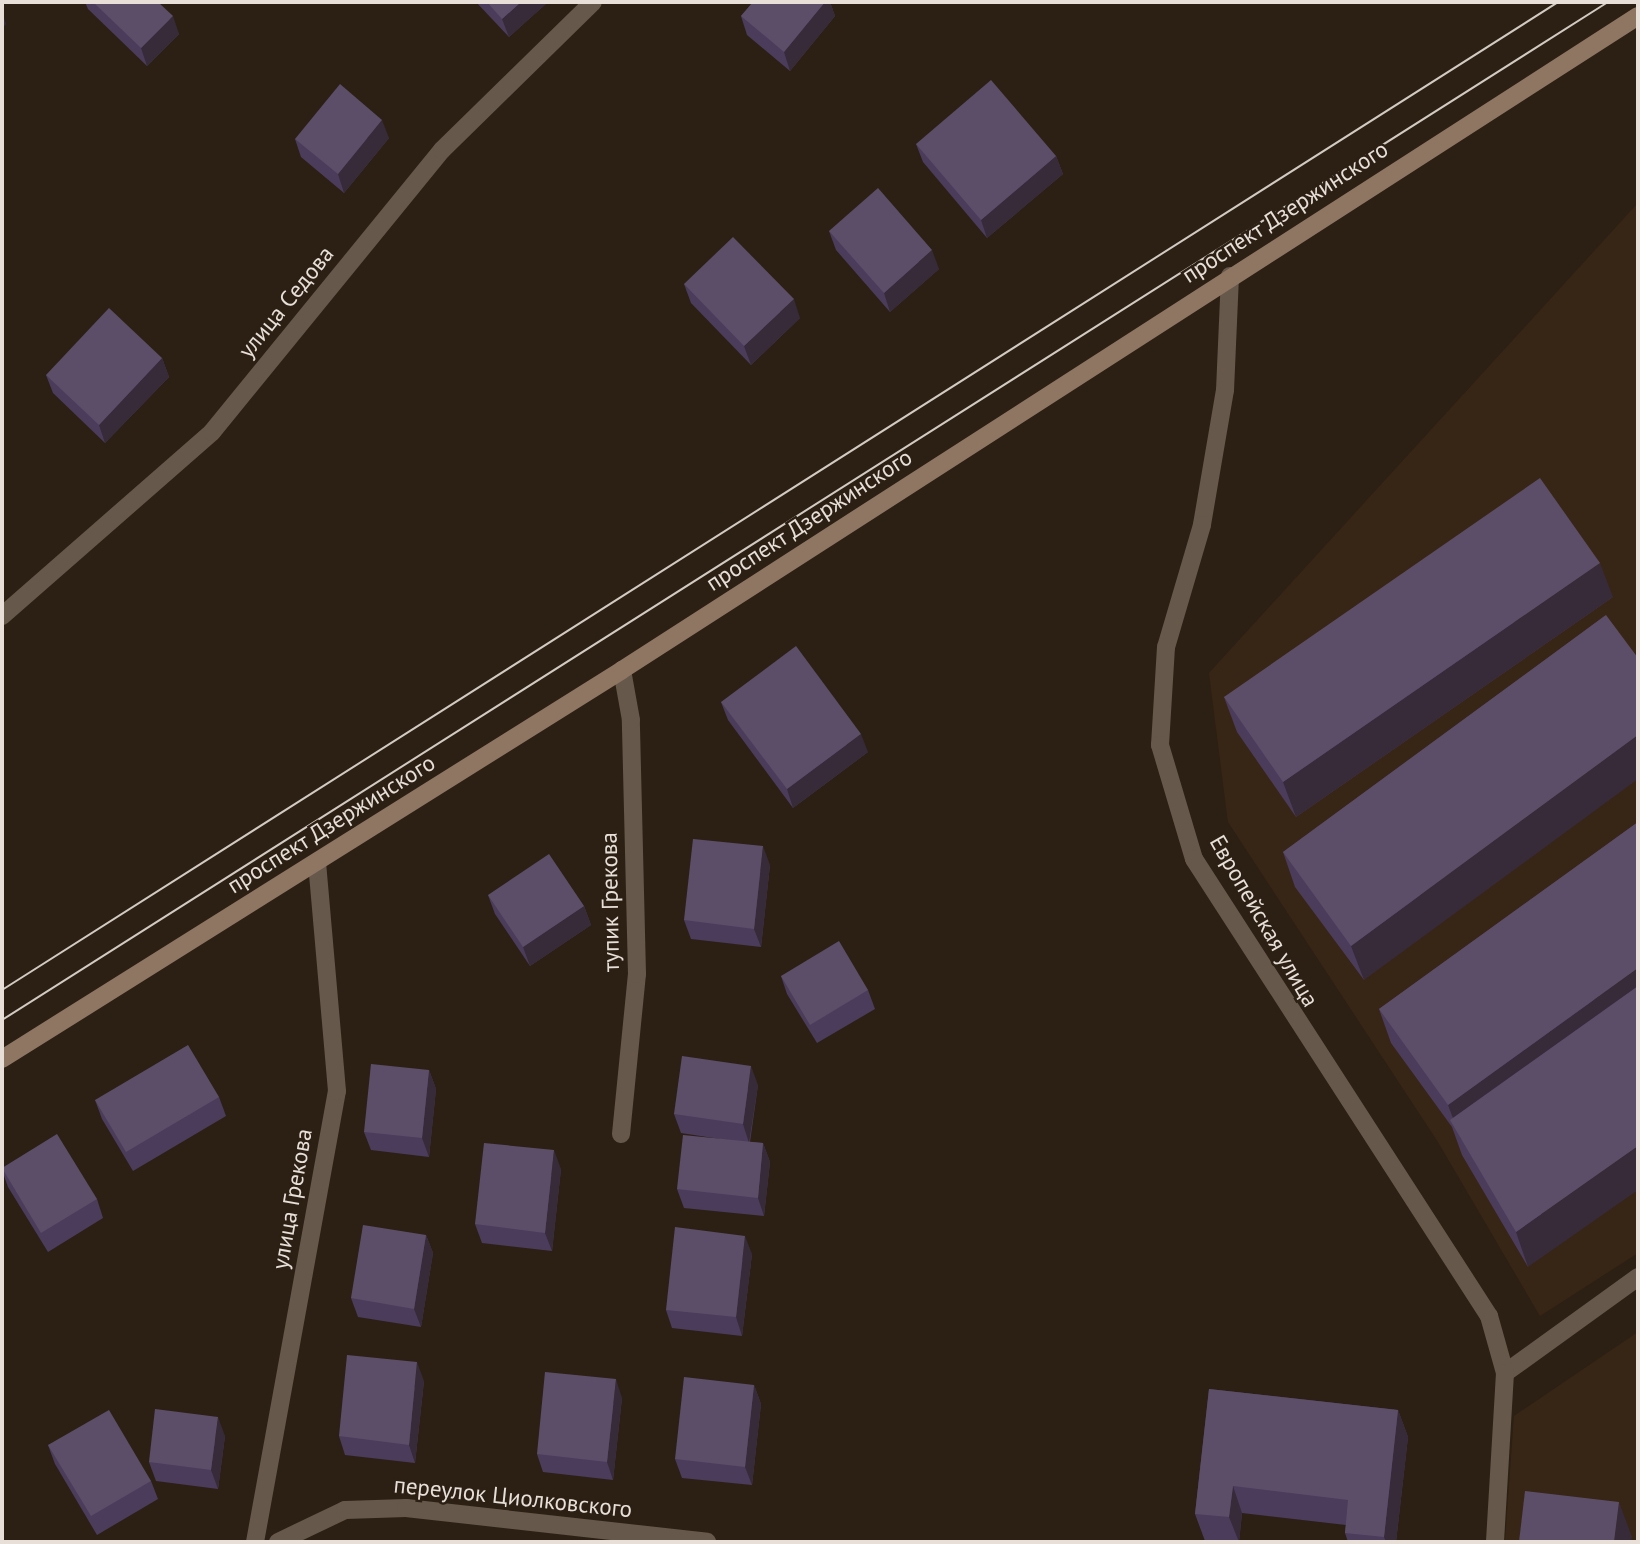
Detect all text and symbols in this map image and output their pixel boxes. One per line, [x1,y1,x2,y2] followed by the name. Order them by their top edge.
[1176,135,1394,289] street label: проспект Дзержинского
[233,241,339,363] street label: улица Седова
[700,443,918,597] street label: проспект Дзержинского
[221,748,441,900] street label: проспект Дзержинского
[1204,830,1324,1012] street label: Европейская улица
[595,832,625,972] street label: тупик Грекова
[266,1126,318,1272] street label: улица Грекова
[392,1471,634,1523] street label: переулок Циолковского

